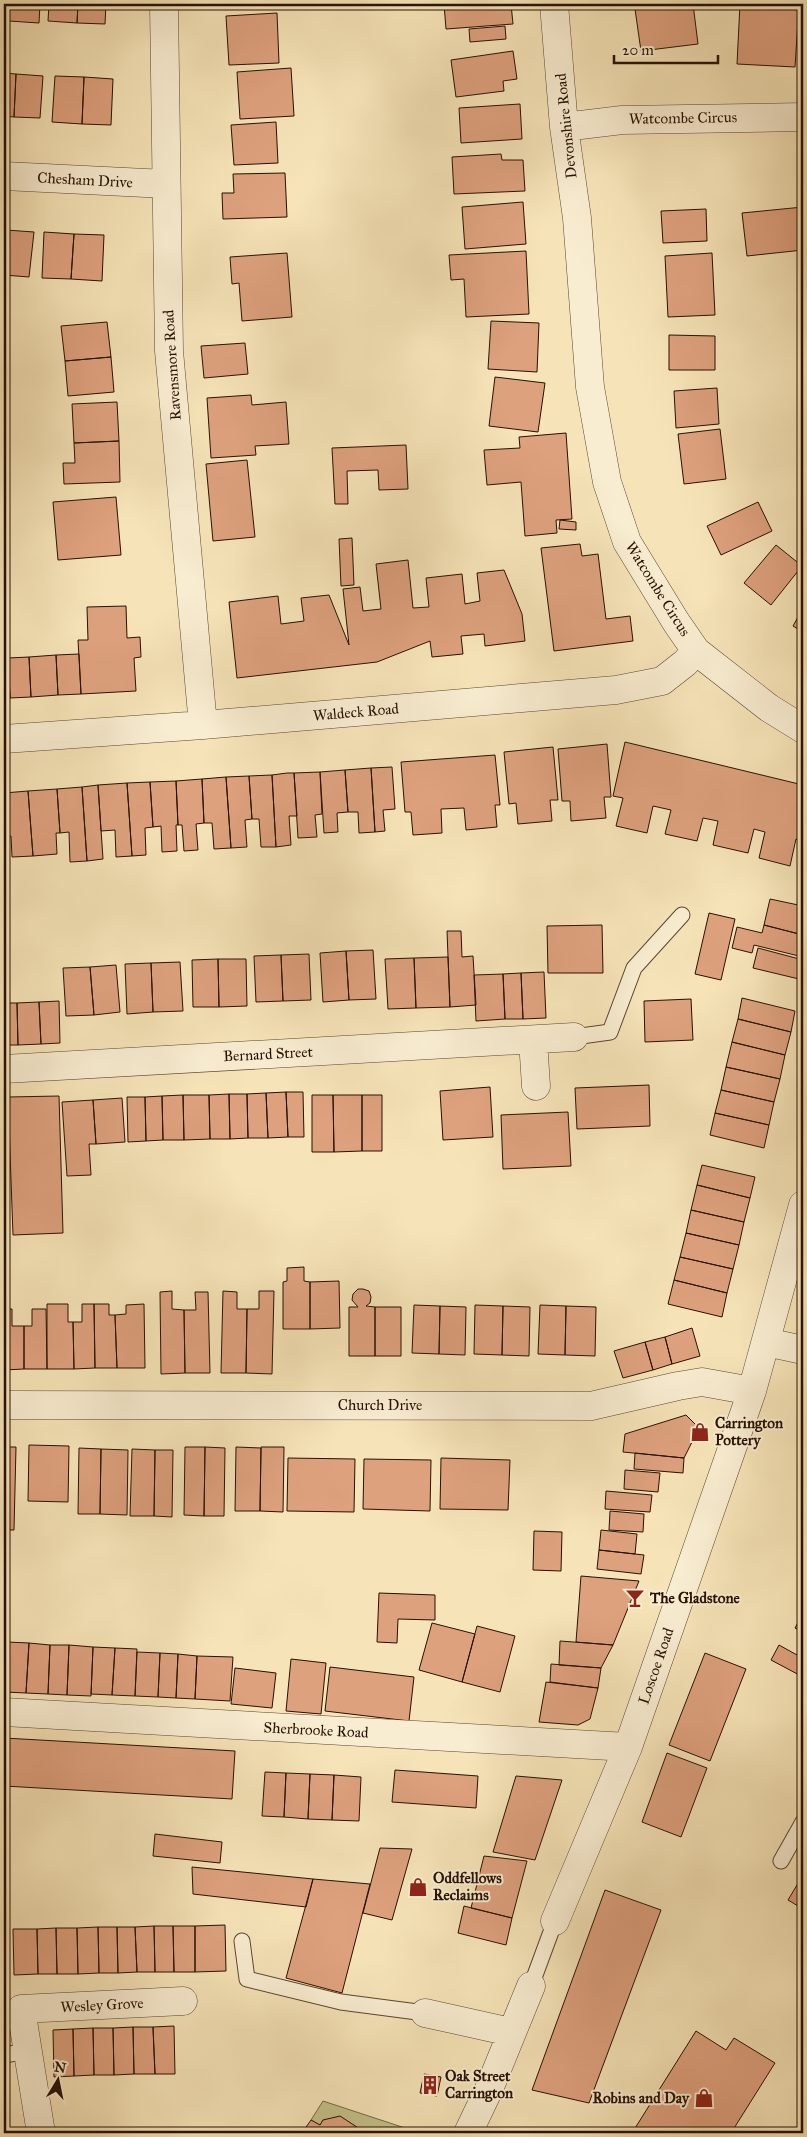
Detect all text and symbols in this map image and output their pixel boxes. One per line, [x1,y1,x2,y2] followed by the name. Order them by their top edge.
[614,32,718,64] scale bar
[622,41,654,59] text: 20 m
[551,72,580,180] street label: Devonshire Road
[629,108,737,128] street label: Watcombe Circus
[37,169,133,191] street label: Chesham Drive
[159,309,185,421] street label: Ravensmore Road
[622,538,694,640] street label: Watcombe Circus
[312,699,400,725] street label: Waldeck Road
[223,1043,314,1065] street label: Bernard Street
[338,1396,422,1414] street label: Church Drive
[715,1414,784,1450] place label: Carrington Pottery
[689,1421,711,1443] shop icon: Carrington Pottery
[624,1587,646,1609] bar icon: The Gladstone
[649,1589,741,1607] place label: The Gladstone
[635,1625,678,1707] street label: Loscoe Road
[263,1718,369,1742] street label: Sherbrooke Road
[433,1869,502,1904] place label: Oddfellows Reclaims
[407,1876,429,1898] shop icon: Oddfellows Reclaims
[60,1994,144,2016] street label: Wesley Grove
[32,2054,82,2104] north arrow
[53,2058,68,2077] text: N
[445,2067,514,2103] place label: Oak Street Carrington
[419,2074,441,2096] building icon: Oak Street Carrington
[693,2087,715,2109] shop icon: Robins and Day
[593,2089,690,2108] place label: Robins and Day

